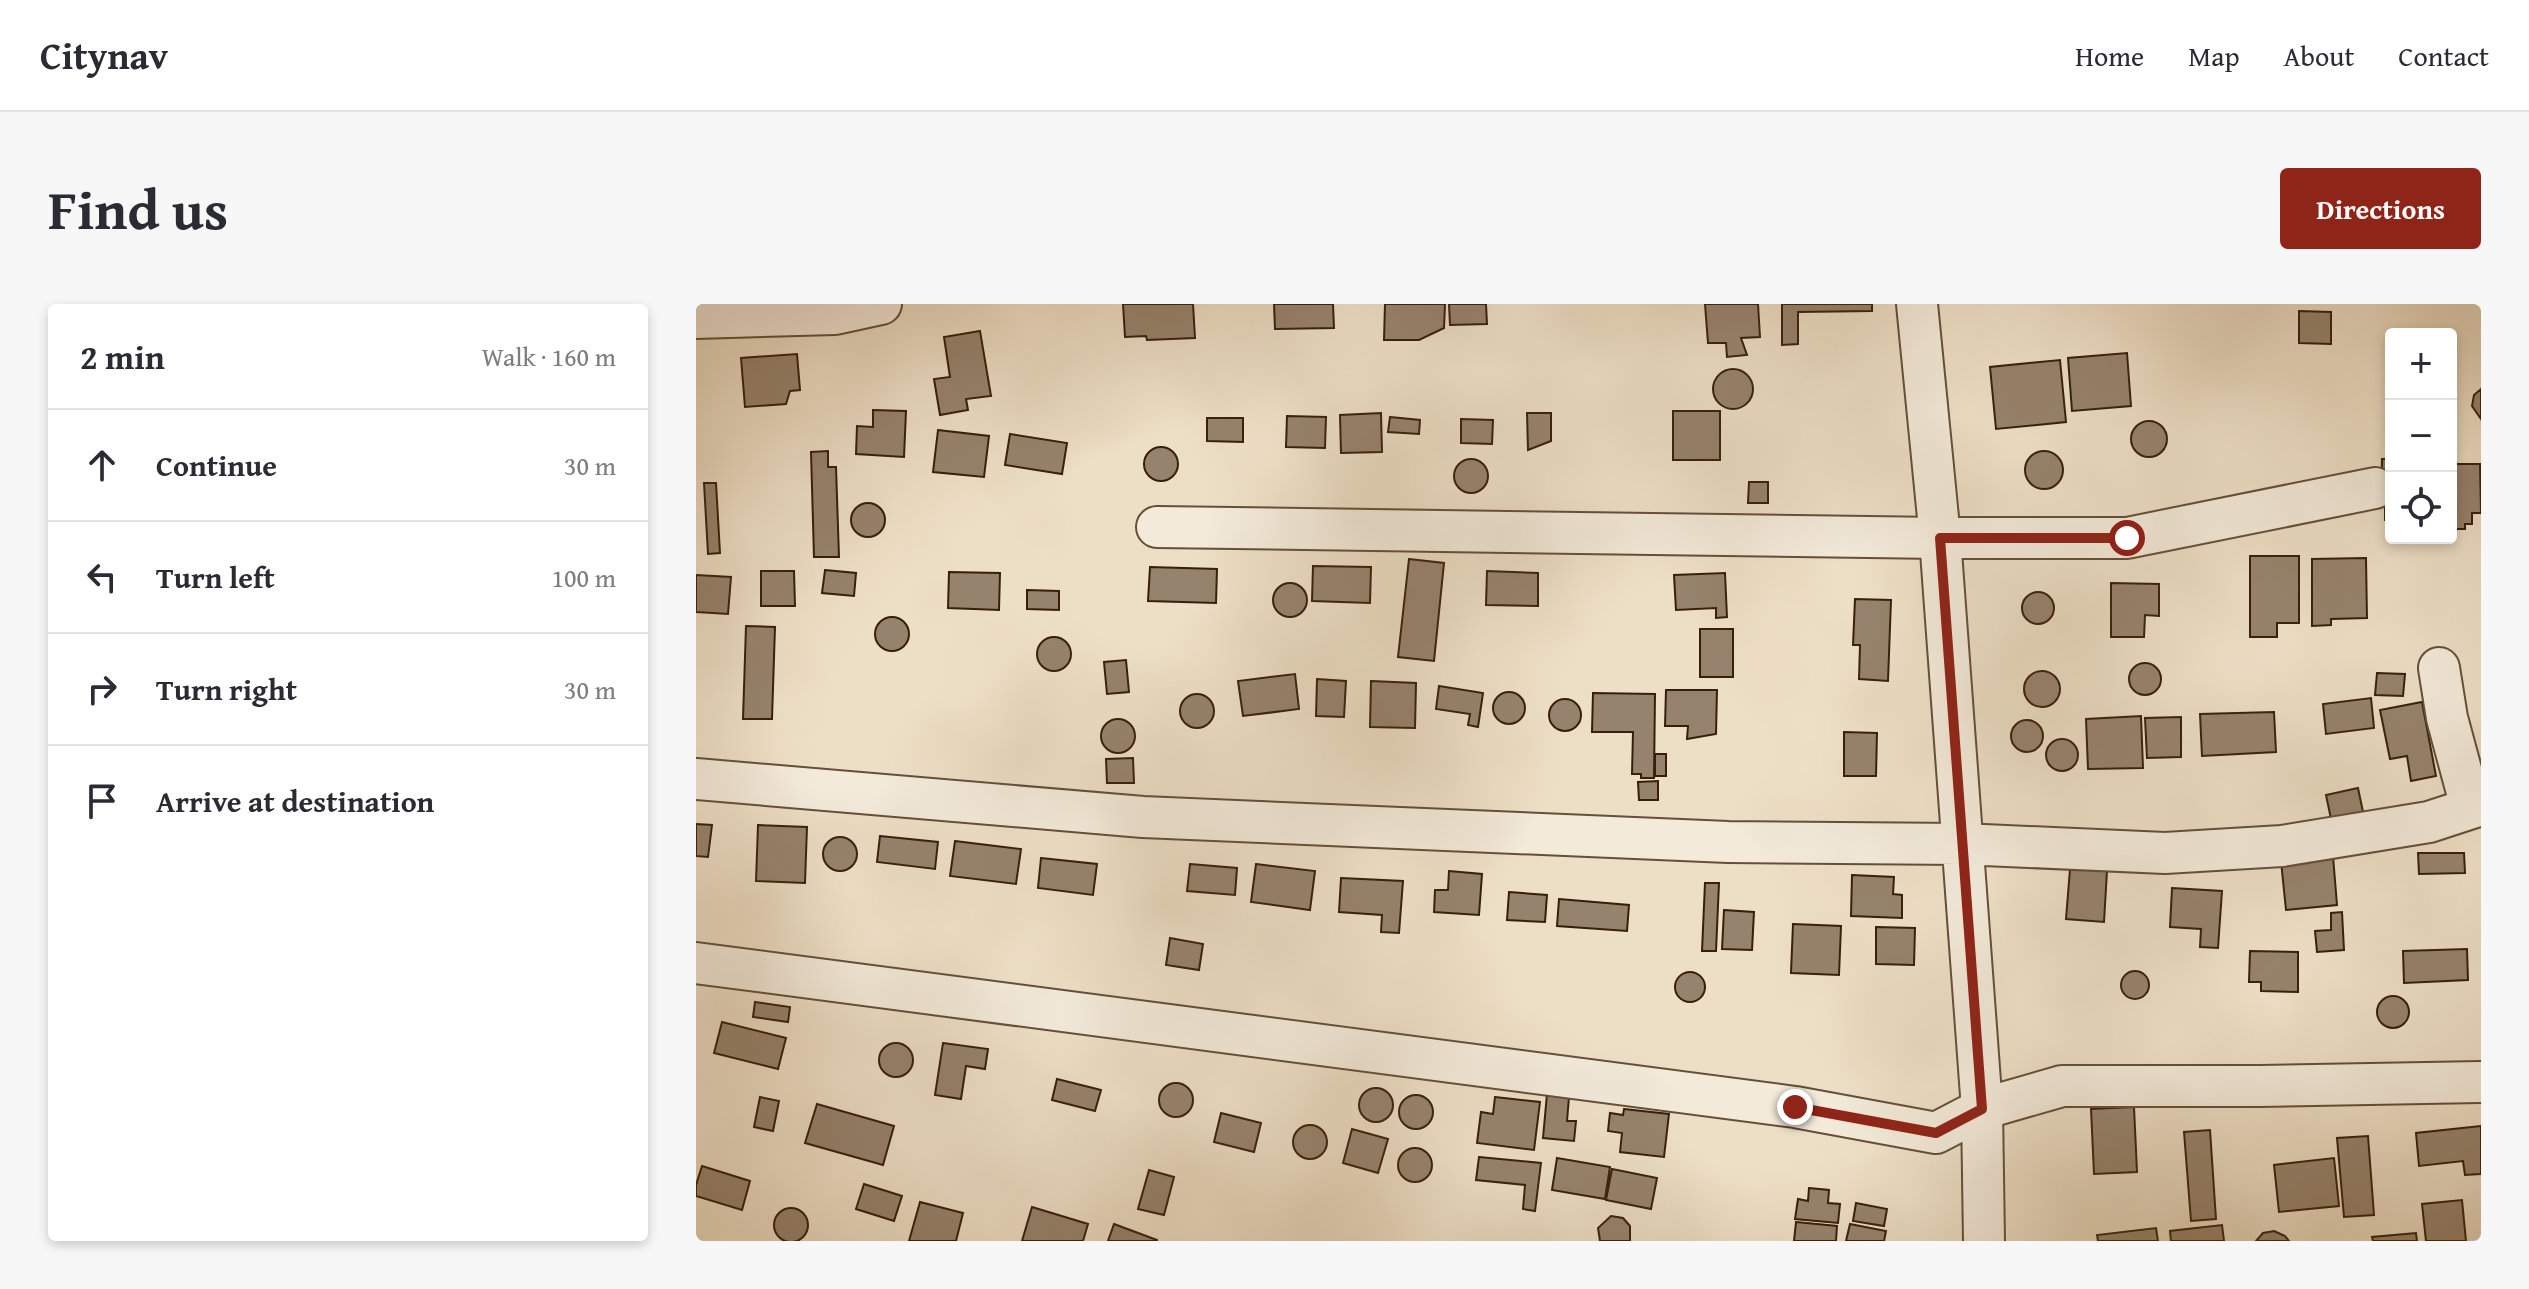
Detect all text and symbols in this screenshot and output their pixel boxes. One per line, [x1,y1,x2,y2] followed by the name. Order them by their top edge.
[40,27,168,83] text: Citynav
[2075,35,2144,76] text: Home
[2188,35,2240,76] text: Map
[2284,35,2354,76] text: About
[2398,35,2489,76] text: Contact
[48,167,228,250] text: Find us
[2280,168,2481,249] button: Directions
[2385,328,2457,544] map controls
[2385,328,2457,400] button: +
[80,332,165,381] text: 2 min
[482,337,616,376] text: Walk · 160 m
[2385,400,2457,472] button: −
[80,443,124,487] icon: ahead
[156,443,277,487] text: Continue
[564,446,616,485] text: 30 m
[2385,472,2457,544] button: locate
[2109,520,2145,556] route start
[80,555,124,599] icon: left
[156,555,275,599] text: Turn left
[551,558,616,597] text: 100 m
[80,667,124,711] icon: right
[156,667,297,711] text: Turn right
[564,670,616,709] text: 30 m
[80,779,124,823] icon: arrive
[156,779,434,823] text: Arrive at destination
[1777,1089,1813,1125] route end

